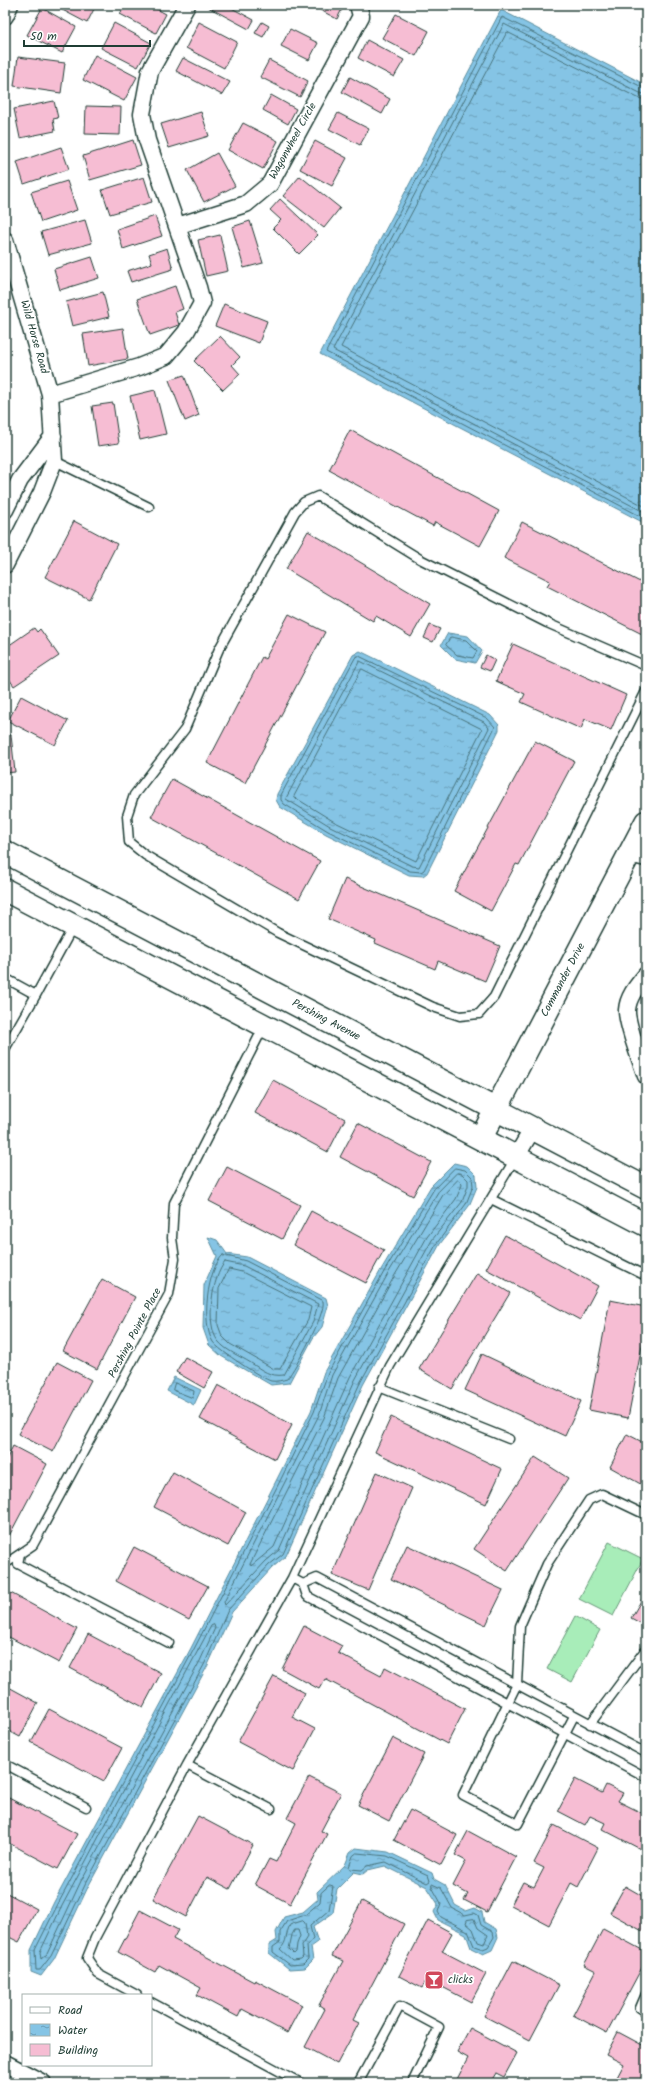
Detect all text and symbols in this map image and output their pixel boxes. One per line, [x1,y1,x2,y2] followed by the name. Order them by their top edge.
[24,22,150,48] scale bar
[30,27,57,46] text: 50 m
[264,99,322,183] street label: Wagonwheel Circle
[15,298,53,376] street label: Wild Horse Road
[536,940,590,1020] street label: Commander Drive
[288,994,364,1046] street label: Pershing Avenue
[104,1285,166,1381] street label: Pershing Pointe Place
[423,1969,445,1991] bar icon: clicks
[448,1971,473,1989] place label: clicks
[22,1994,152,2066] legend
[58,2001,83,2020] text: Road
[58,2021,88,2040] text: Water
[58,2041,98,2060] text: Building

